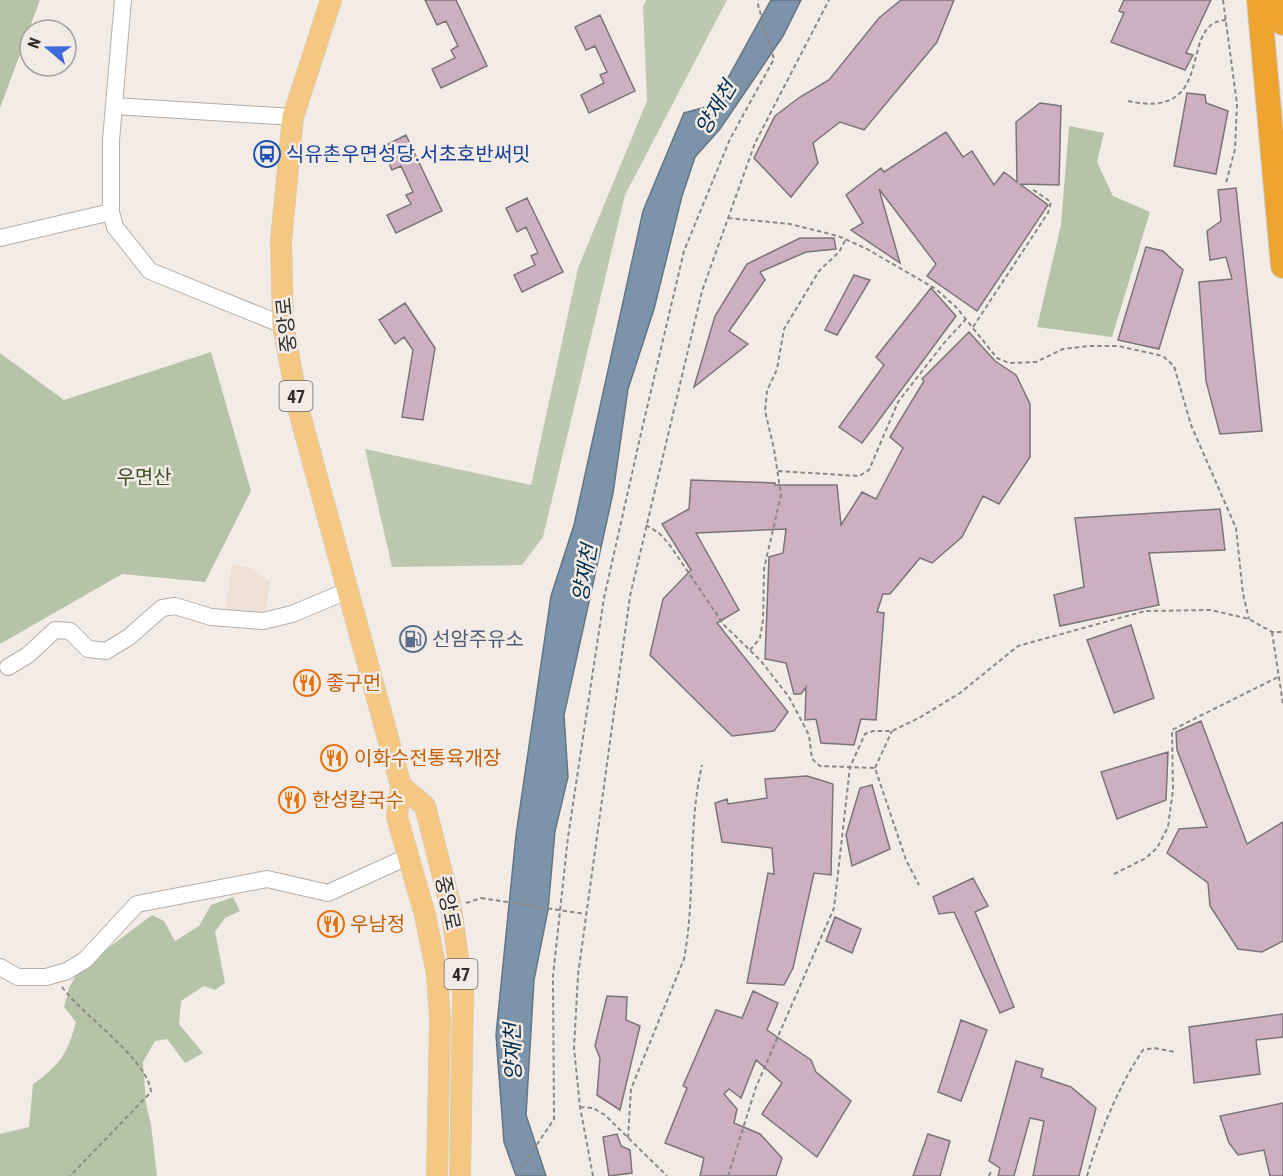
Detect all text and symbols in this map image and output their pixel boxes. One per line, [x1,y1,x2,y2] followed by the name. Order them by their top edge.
[18,18,78,78] north arrow
[24,35,45,51] text: N
[691,75,743,139] water label: 양재천
[252,139,282,169] bus stop icon: 식유촌우면성당.서초호반써밋
[286,142,530,166] place label: 식유촌우면성당.서초호반써밋
[271,296,301,354] street label: 중앙로
[280,381,312,411] road number: 47
[116,465,172,489] park label: 우면산
[568,540,602,604] water label: 양재천
[398,624,428,654] fuel station icon: 선암주유소
[432,627,524,651] place label: 선암주유소
[292,668,322,698] restaurant icon: 좋구먼
[326,671,381,695] place label: 좋구먼
[319,743,349,773] restaurant icon: 이화수전통육개장
[354,746,501,770] place label: 이화수전통육개장
[277,785,307,815] restaurant icon: 한성칼국수
[312,788,404,812] place label: 한성칼국수
[431,874,465,932] street label: 중앙로
[316,909,346,939] restaurant icon: 우남정
[350,912,405,936] place label: 우남정
[444,959,478,989] road number: 47
[500,1020,526,1081] water label: 양재천

